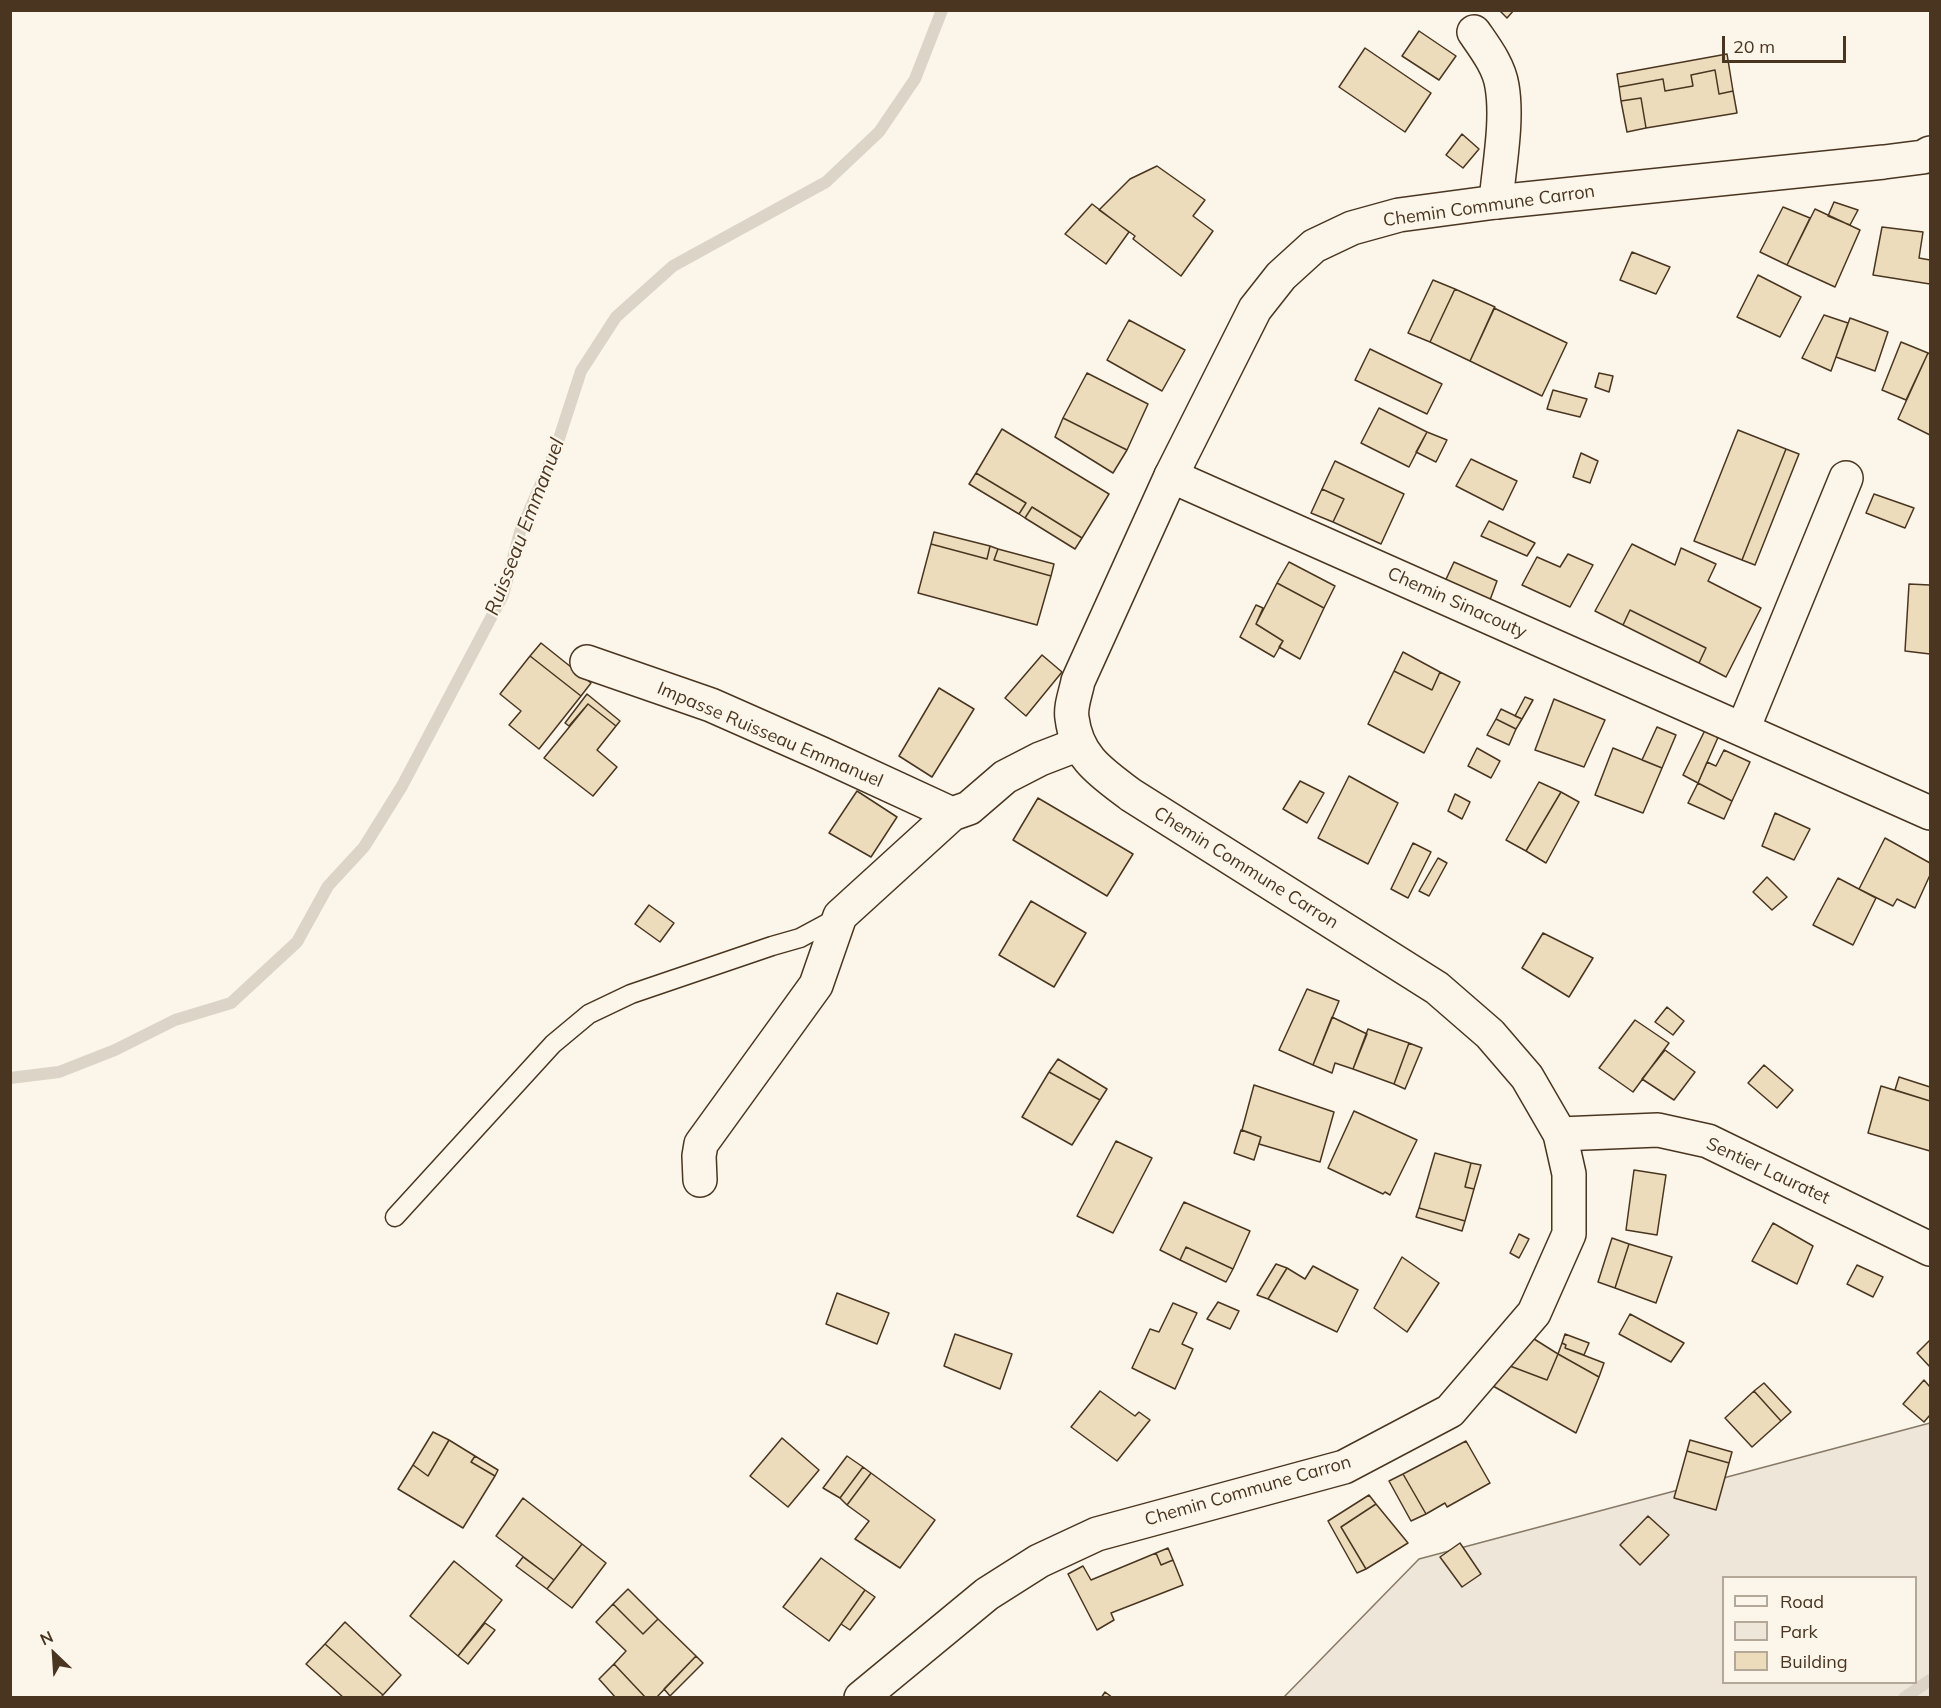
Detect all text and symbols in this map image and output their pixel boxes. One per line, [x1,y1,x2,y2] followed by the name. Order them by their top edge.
[1725,24,1850,62] scale bar
[1733,35,1775,58] text: 20 m
[1382,180,1596,232] street label: Chemin Commune Carron
[480,435,570,619] water label: Ruisseau Emmanuel
[1384,563,1530,643] street label: Chemin Sinacouty
[654,678,886,792] street label: Impasse Ruisseau Emmanuel
[1150,802,1342,934] street label: Chemin Commune Carron
[1703,1133,1833,1209] street label: Sentier Lauratet
[1142,1451,1354,1531] street label: Chemin Commune Carron
[1722,1576,1917,1684] legend
[1780,1590,1824,1613] text: Road
[1780,1620,1818,1643] text: Park
[24,1624,84,1684] north arrow
[37,1626,56,1649] text: N
[1780,1650,1848,1673] text: Building

